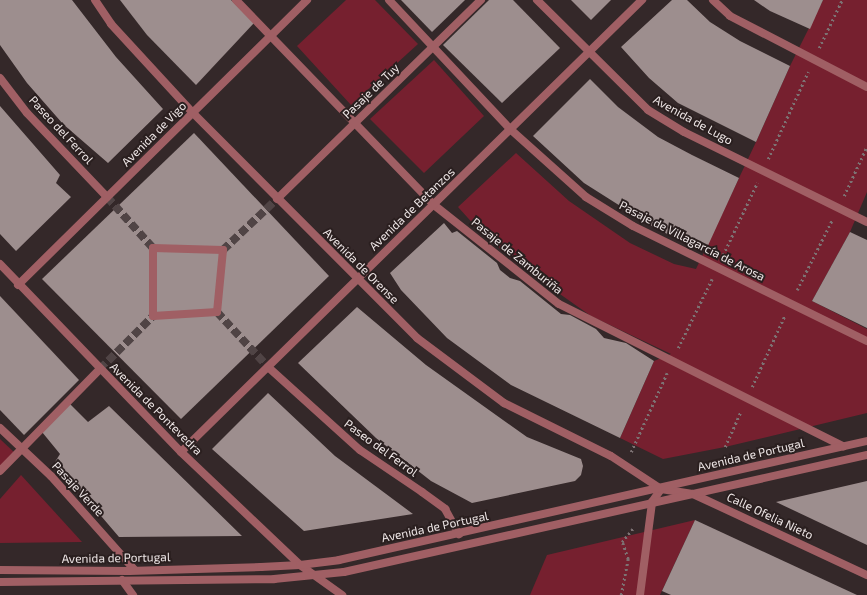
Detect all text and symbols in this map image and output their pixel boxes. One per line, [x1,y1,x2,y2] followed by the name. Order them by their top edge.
[340,60,402,122] street label: Pasaje de Tuy
[651,92,735,148] street label: Avenida de Lugo
[26,93,96,167] street label: Paseo del Ferrol
[119,99,189,169] street label: Avenida de Vigo
[366,165,458,253] street label: Avenida de Betanzos
[617,198,767,284] street label: Pasaje de Villagarcía de Arosa
[468,215,566,297] street label: Pasaje de Zamburiña
[320,225,402,307] street label: Avenida de Orense
[107,360,205,458] street label: Avenida de Pontevedra
[341,416,421,480] street label: Paseo del Ferrol
[696,436,806,474] street label: Avenida de Portugal
[49,459,107,519] street label: Pasaje Verde
[725,490,815,542] street label: Calle Ofelia Nieto
[380,509,490,545] street label: Avenida de Portugal
[61,550,171,566] street label: Avenida de Portugal

